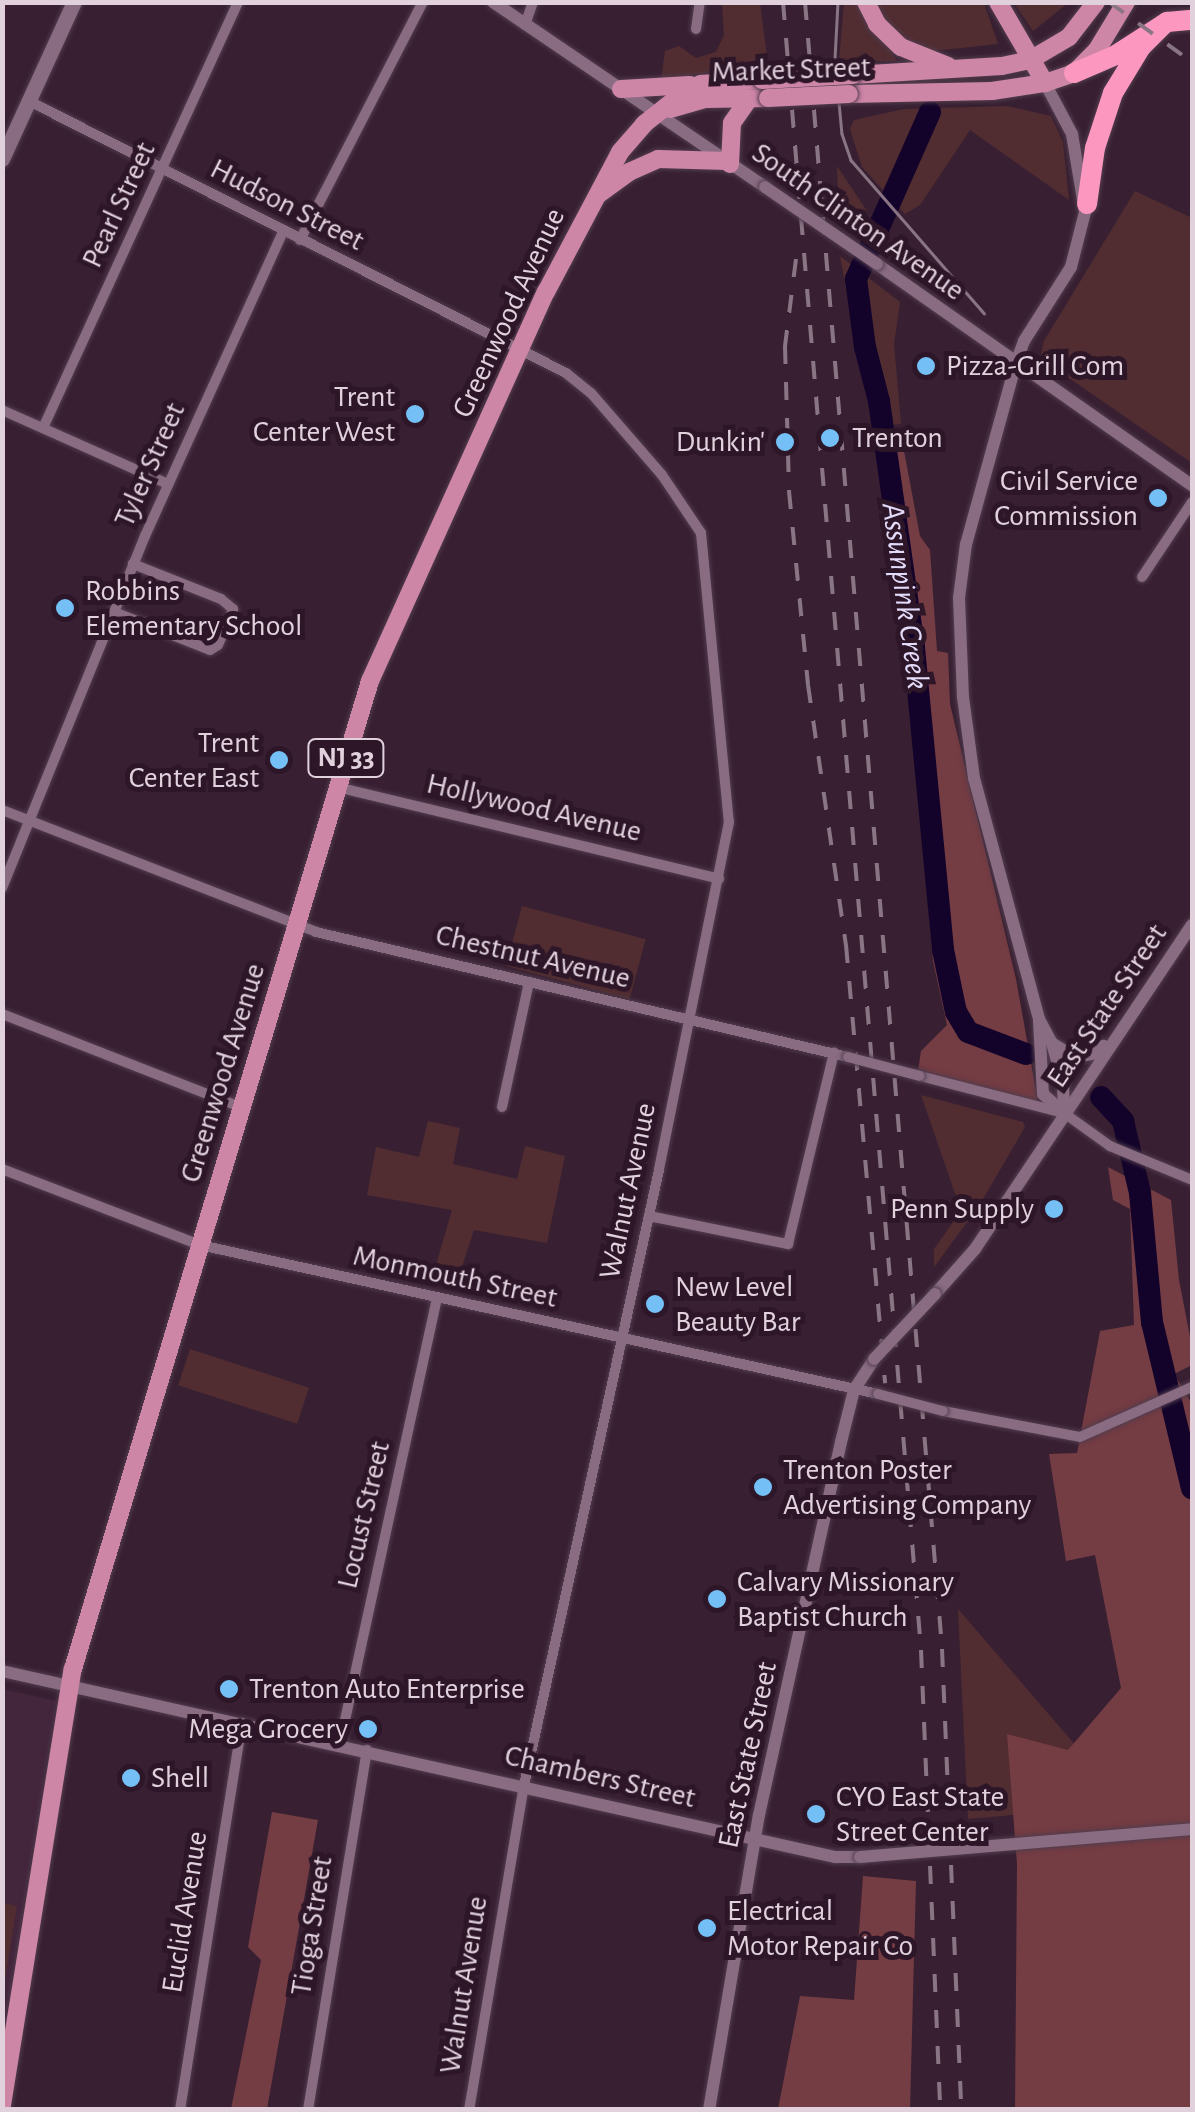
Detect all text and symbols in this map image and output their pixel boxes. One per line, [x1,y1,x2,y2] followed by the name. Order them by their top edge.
[711,49,871,91] street label: Market Street
[745,135,971,309] street label: South Clinton Avenue
[74,136,164,274] street label: Pearl Street
[204,151,370,259] street label: Hudson Street
[445,203,573,423] street label: Greenwood Avenue
[946,348,1124,384] place label: Pizza-Grill Com
[915,355,937,377] marker: Pizza-Grill Com
[253,379,395,450] place label: Trent Center West
[107,397,193,533] street label: Tyler Street
[404,403,426,425] marker: Trent Center West
[852,420,943,456] place label: Trenton
[676,424,765,460] place label: Dunkin'
[817,425,843,451] marker: Trenton
[774,431,796,453] marker: Dunkin'
[994,463,1138,534] place label: Civil Service Commission
[1147,487,1169,509] marker: Civil Service Commission
[873,500,937,692] water label: Assunpink Creek
[85,573,302,644] place label: Robbins Elementary School
[54,597,76,619] marker: Robbins Elementary School
[129,725,259,796] place label: Trent Center East
[306,735,386,781] road number: NJ 33
[268,749,290,771] marker: Trent Center East
[423,766,645,850] street label: Hollywood Avenue
[432,917,634,997] street label: Chestnut Avenue
[1039,917,1175,1095] street label: East State Street
[173,959,273,1187] street label: Greenwood Avenue
[592,1100,664,1282] street label: Walnut Avenue
[890,1191,1034,1227] place label: Penn Supply
[1043,1198,1065,1220] marker: Penn Supply
[350,1238,560,1316] street label: Monmouth Street
[675,1269,800,1340] place label: New Level Beauty Bar
[644,1293,666,1315] marker: New Level Beauty Bar
[330,1438,398,1592] street label: Locust Street
[783,1452,1031,1522] place label: Trenton Poster Advertising Company
[752,1476,774,1498] marker: Trenton Poster Advertising Company
[737,1564,954,1634] place label: Calvary Missionary Baptist Church
[706,1588,728,1610] marker: Calvary Missionary Baptist Church
[711,1659,785,1851] street label: East State Street
[249,1671,525,1707] place label: Trenton Auto Enterprise
[218,1678,240,1700] marker: Trenton Auto Enterprise
[188,1711,348,1747] place label: Mega Grocery
[357,1718,379,1740] marker: Mega Grocery
[501,1738,699,1816] street label: Chambers Street
[151,1760,209,1796] place label: Shell
[120,1767,142,1789] marker: Shell
[836,1779,1004,1850] place label: CYO East State Street Center
[805,1803,827,1825] marker: CYO East State Street Center
[154,1829,216,1995] street label: Euclid Avenue
[283,1854,341,1998] street label: Tioga Street
[727,1893,913,1964] place label: Electrical Motor Repair Co
[432,1894,496,2076] street label: Walnut Avenue
[696,1917,718,1939] marker: Electrical Motor Repair Co

